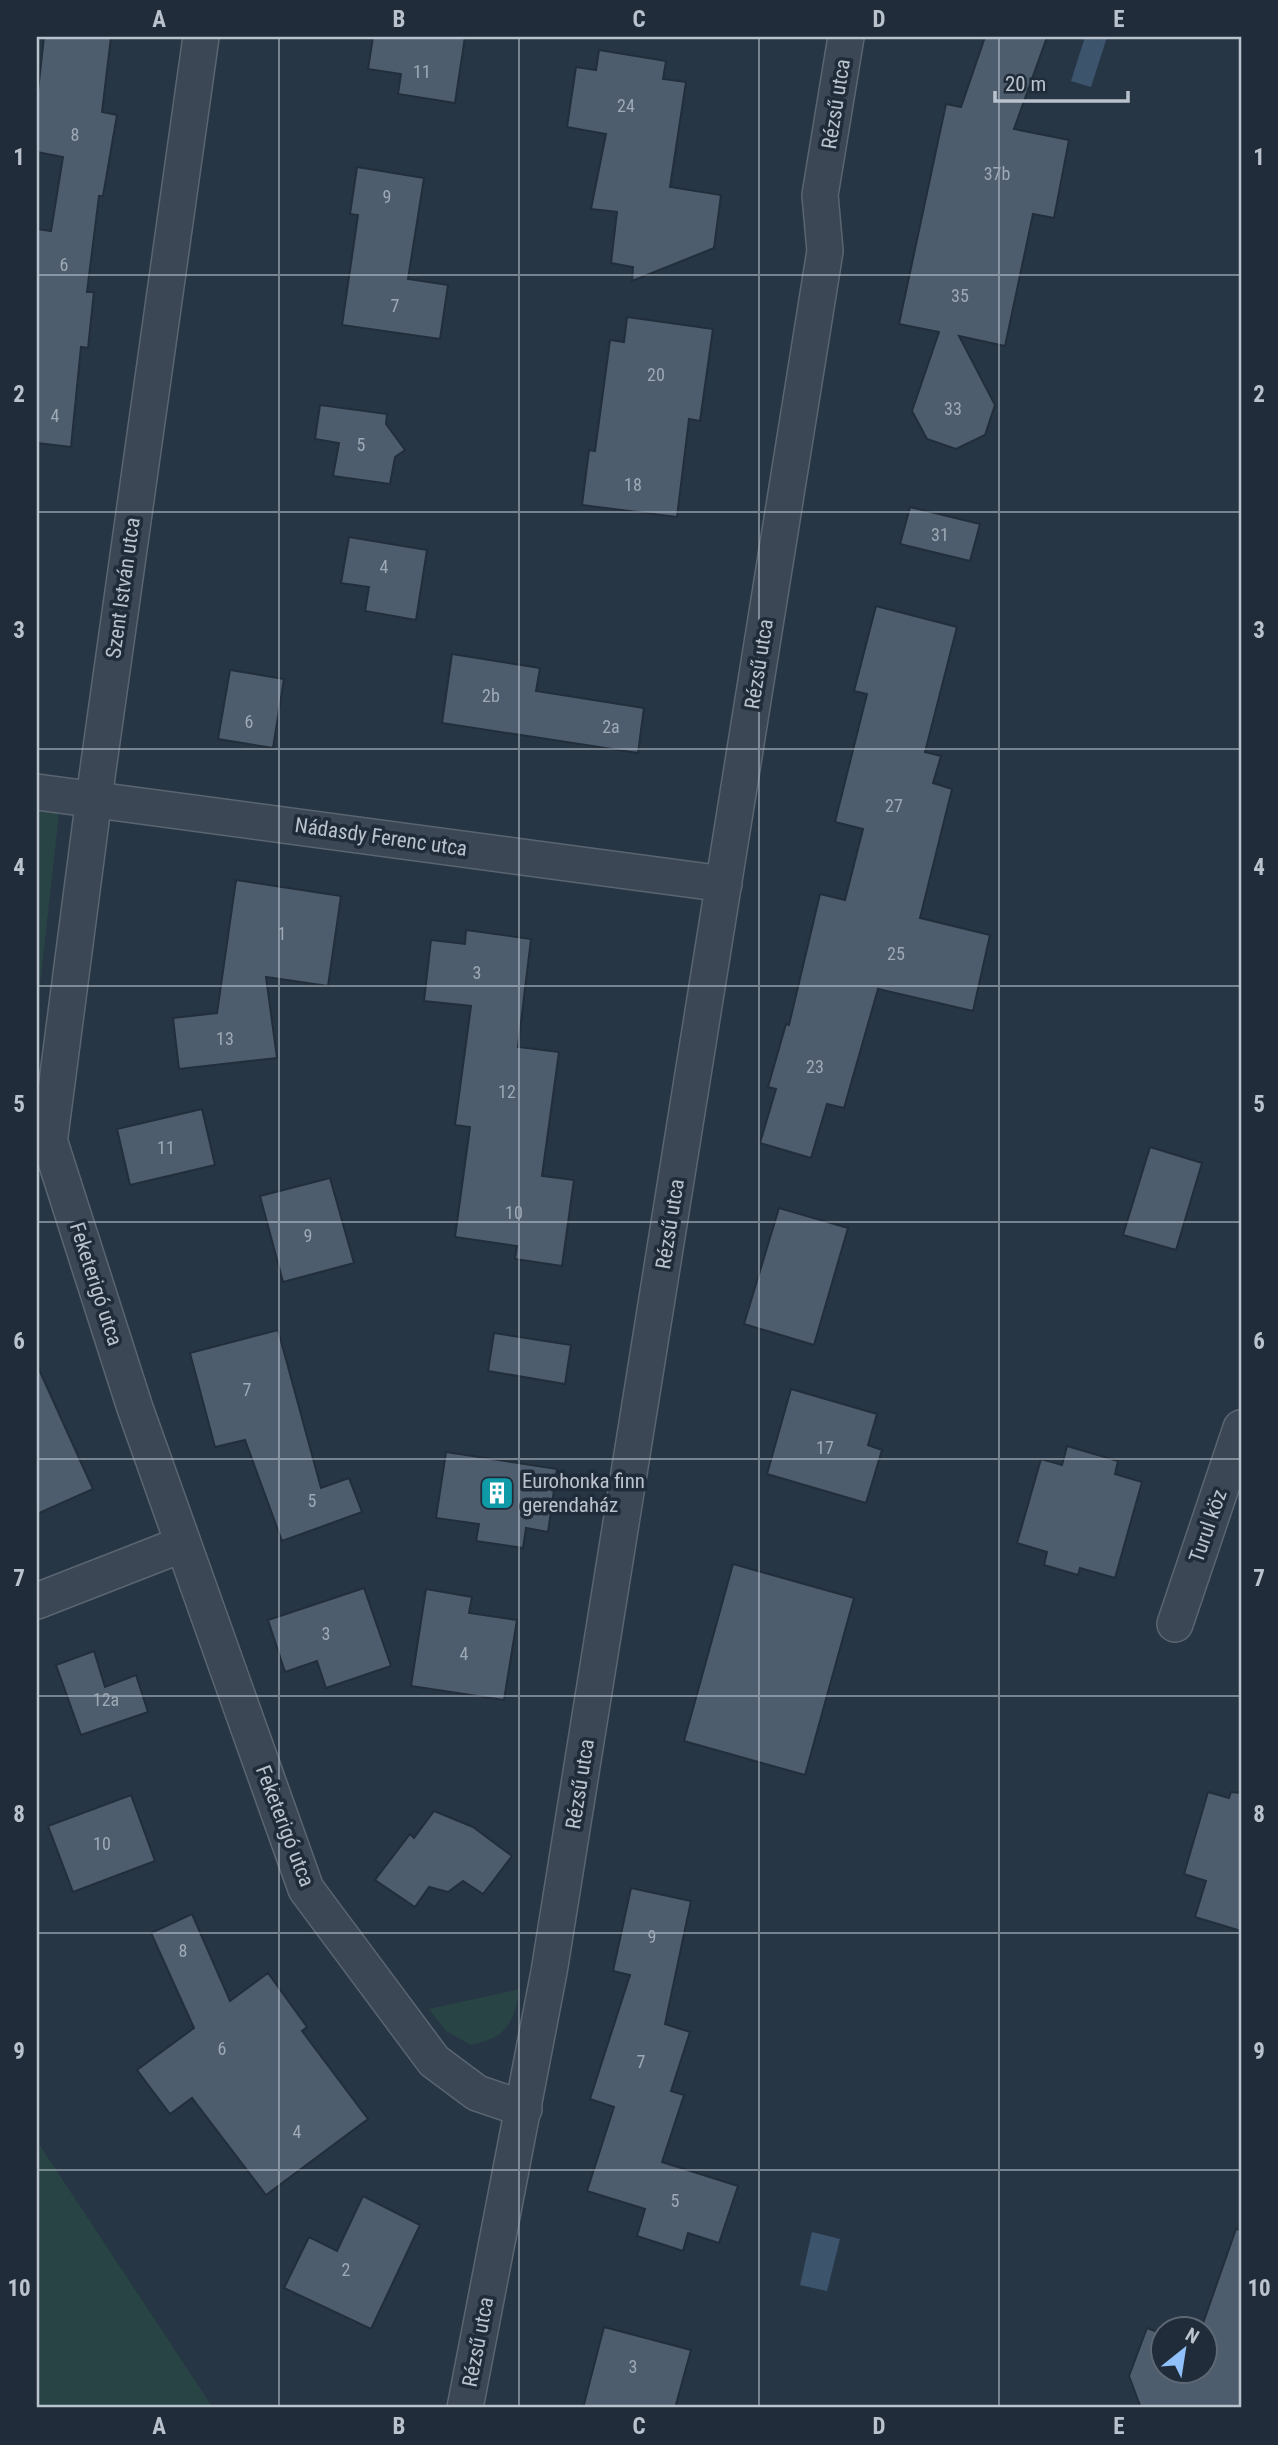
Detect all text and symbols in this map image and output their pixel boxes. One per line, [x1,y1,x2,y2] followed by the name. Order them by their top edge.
[152,6,166,33] text: A
[393,6,405,33] text: B
[632,6,646,33] text: C
[873,6,886,33] text: D
[1113,6,1125,33] text: E
[817,57,855,151] street label: Rézsű utca
[995,60,1128,104] scale bar
[413,61,431,82] house number: 11
[1005,72,1046,96] text: 20 m
[617,95,635,116] house number: 24
[71,124,79,145] house number: 8
[13,144,25,171] text: 1
[1253,144,1265,171] text: 1
[984,163,1010,184] house number: 37b
[383,186,391,207] house number: 9
[60,254,68,275] house number: 6
[951,285,969,306] house number: 35
[391,295,400,316] house number: 7
[647,364,665,385] house number: 20
[13,381,25,408] text: 2
[1253,381,1265,408] text: 2
[944,398,962,419] house number: 33
[51,405,60,426] house number: 4
[357,434,366,455] house number: 5
[624,474,642,495] house number: 18
[101,516,145,660] street label: Szent István utca
[931,524,949,545] house number: 31
[380,556,389,577] house number: 4
[13,617,25,644] text: 3
[740,617,778,711] street label: Rézsű utca
[1253,617,1265,644] text: 3
[482,685,500,706] house number: 2b
[245,711,253,732] house number: 6
[602,716,620,737] house number: 2a
[885,795,903,816] house number: 27
[293,813,469,861] street label: Nádasdy Ferenc utca
[13,854,25,881] text: 4
[1253,854,1265,881] text: 4
[278,923,286,944] house number: 1
[887,943,905,964] house number: 25
[473,962,481,983] house number: 3
[216,1028,234,1049] house number: 13
[806,1056,824,1077] house number: 23
[498,1081,516,1102] house number: 12
[13,1091,25,1118] text: 5
[1253,1091,1265,1118] text: 5
[157,1137,175,1158] house number: 11
[651,1177,689,1271] street label: Rézsű utca
[505,1202,523,1223] house number: 10
[65,1219,127,1349] street label: Feketerigó utca
[304,1225,312,1246] house number: 9
[13,1328,25,1355] text: 6
[1253,1328,1265,1355] text: 6
[243,1379,252,1400] house number: 7
[816,1437,834,1458] house number: 17
[522,1469,645,1517] place label: Eurohonka finn gerendaház
[478,1474,516,1512] building icon: Eurohonka finn gerendaház
[1184,1486,1232,1566] street label: Turul köz
[308,1490,317,1511] house number: 5
[13,1565,25,1592] text: 7
[1253,1565,1265,1592] text: 7
[322,1623,330,1644] house number: 3
[460,1643,469,1664] house number: 4
[93,1689,119,1710] house number: 12a
[561,1737,599,1831] street label: Rézsű utca
[251,1762,319,1890] street label: Feketerigó utca
[13,1801,25,1828] text: 8
[1253,1801,1265,1828] text: 8
[93,1833,111,1854] house number: 10
[648,1926,656,1947] house number: 9
[179,1940,187,1961] house number: 8
[13,2038,25,2065] text: 9
[218,2038,226,2059] house number: 6
[1253,2038,1265,2065] text: 9
[637,2051,646,2072] house number: 7
[293,2121,302,2142] house number: 4
[671,2190,680,2211] house number: 5
[342,2259,351,2280] house number: 2
[7,2275,31,2302] text: 10
[1247,2275,1271,2302] text: 10
[458,2295,498,2389] street label: Rézsű utca
[1148,2316,1218,2386] north arrow
[1181,2323,1203,2349] text: N
[629,2356,637,2377] house number: 3
[152,2413,166,2440] text: A
[393,2413,405,2440] text: B
[632,2413,646,2440] text: C
[873,2413,886,2440] text: D
[1113,2413,1125,2440] text: E

